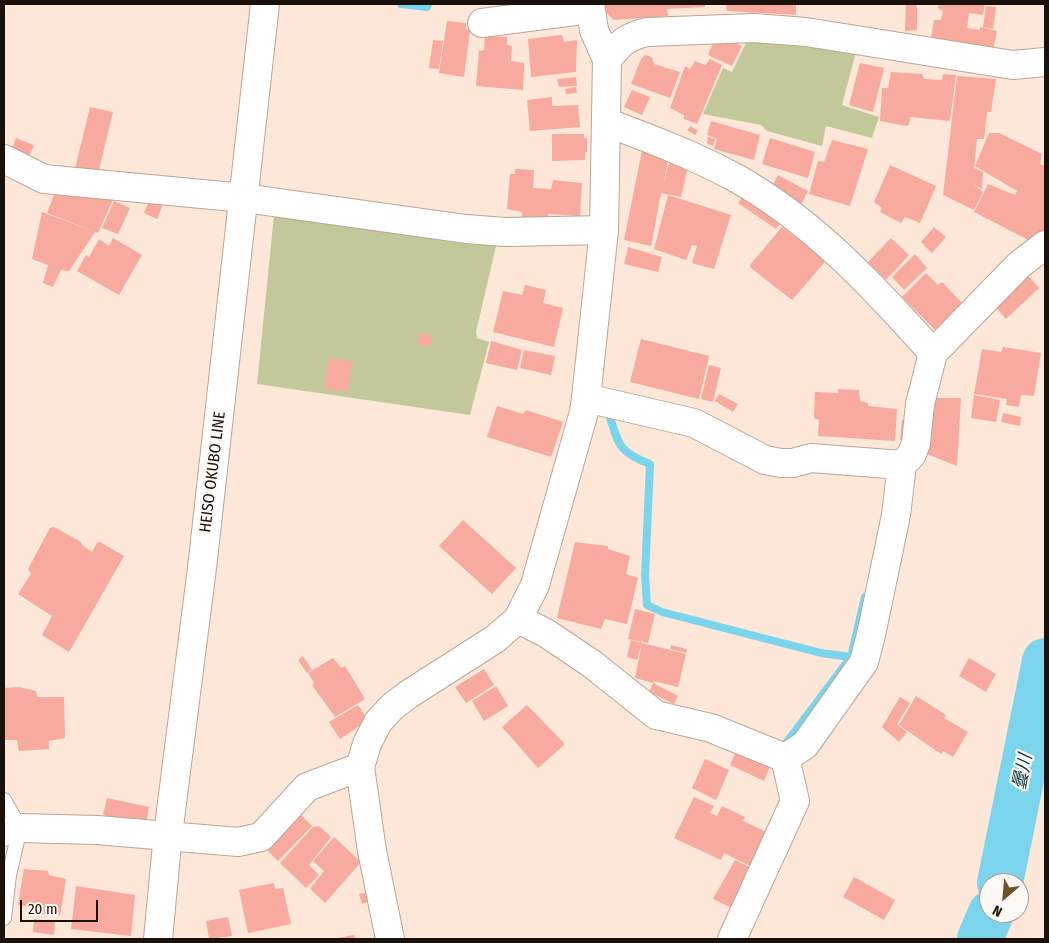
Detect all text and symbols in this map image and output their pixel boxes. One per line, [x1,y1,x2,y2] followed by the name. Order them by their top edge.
[196,410,230,534] street label: HEISO OKUBO LINE
[1009,752,1037,792] water label: 曇川
[979,873,1029,923] north arrow
[22,890,100,922] scale bar
[28,900,58,918] text: 20 m
[990,901,1005,920] text: N

